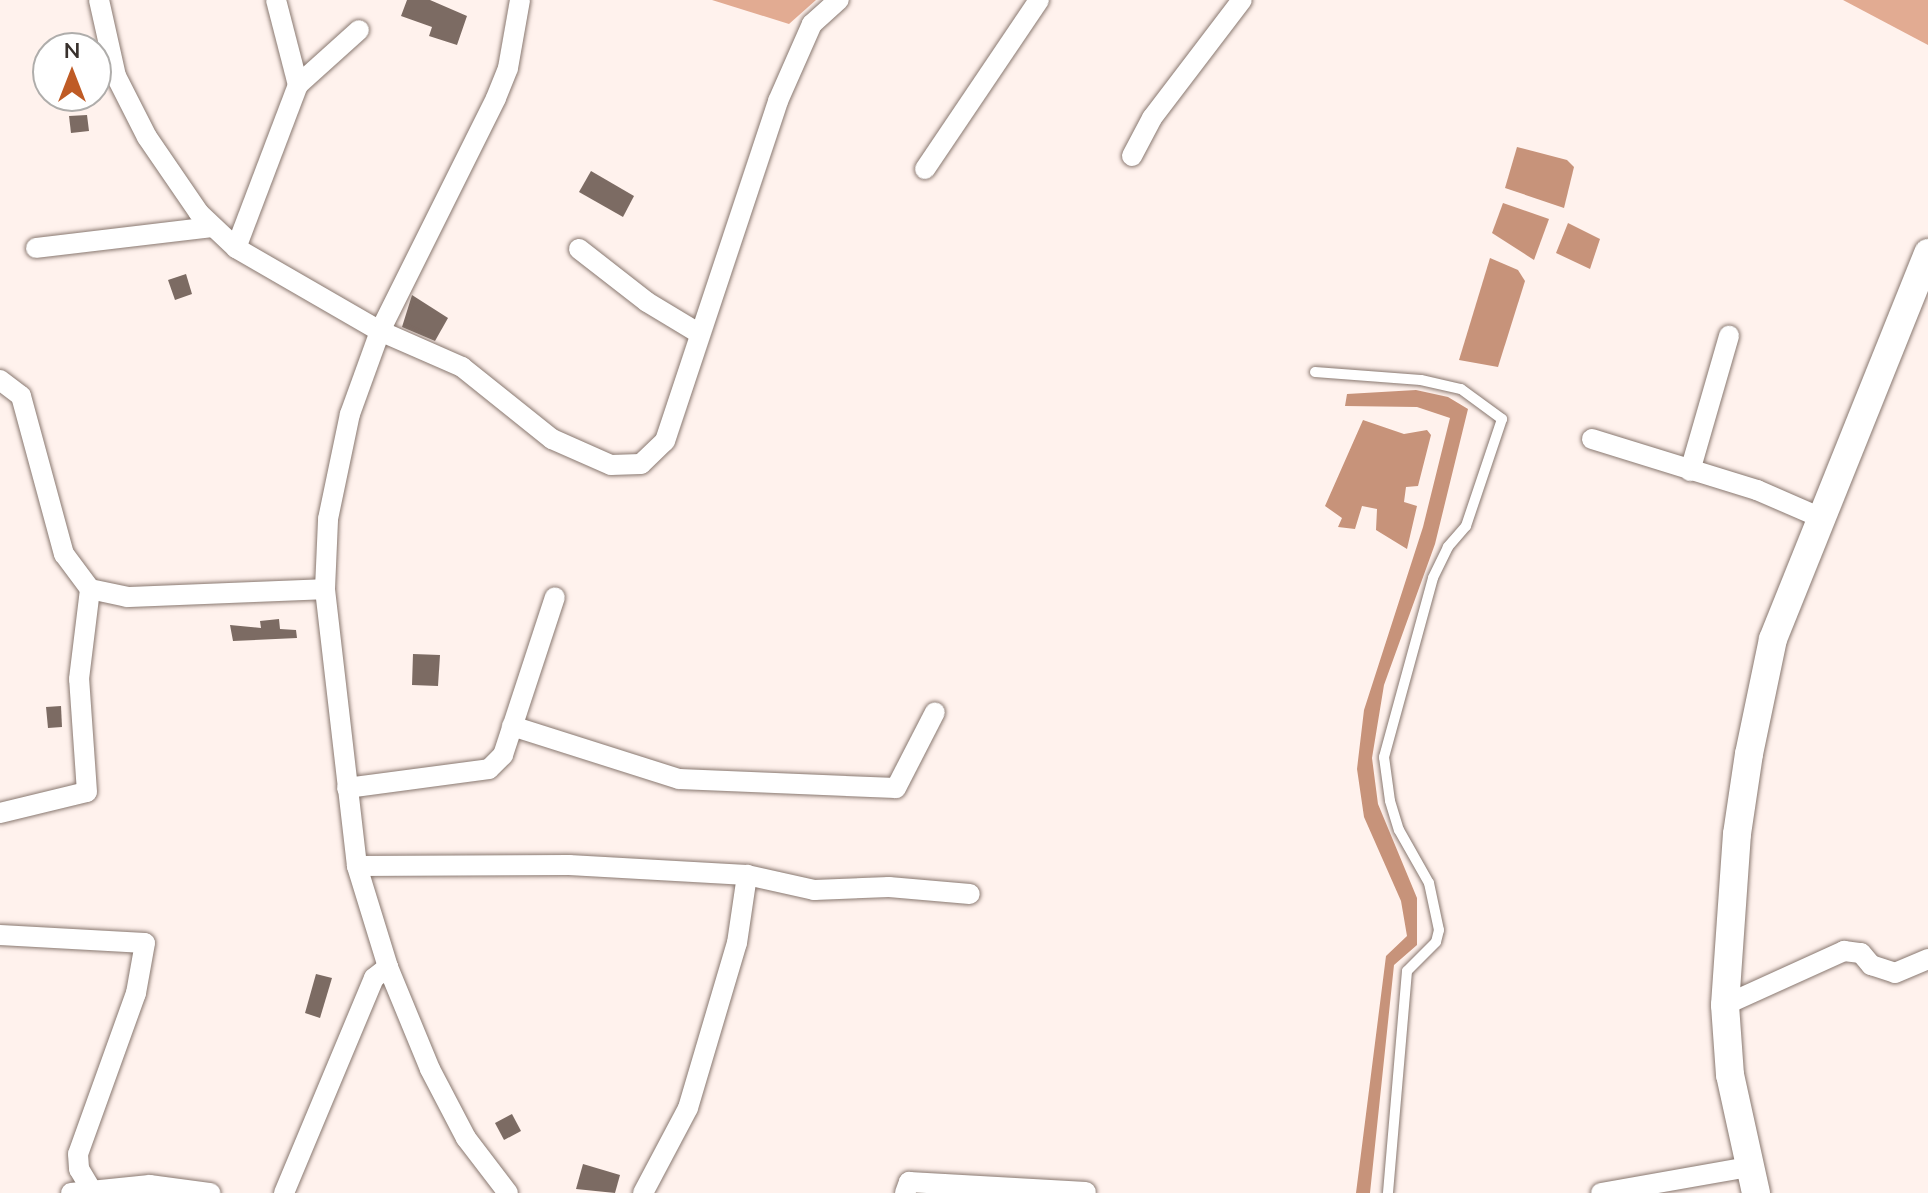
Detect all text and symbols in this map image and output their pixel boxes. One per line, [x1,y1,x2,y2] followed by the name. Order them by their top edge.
[32,32,112,112] north arrow
[64,36,80,64] text: N

